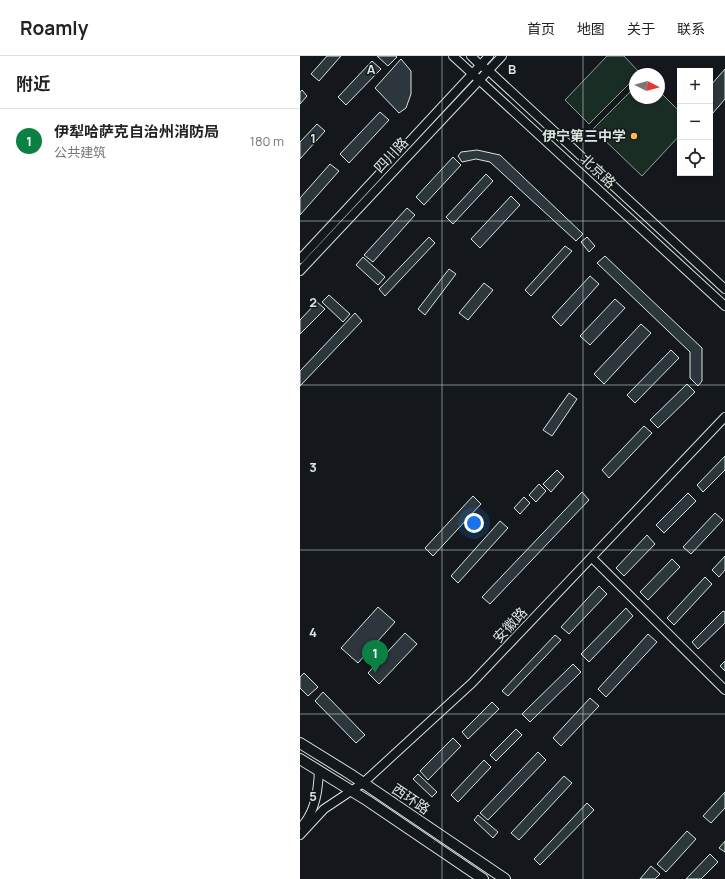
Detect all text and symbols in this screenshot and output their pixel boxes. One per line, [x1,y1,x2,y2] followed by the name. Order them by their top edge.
[20,15,88,41] text: Roamly
[527,19,555,38] text: 首页
[577,19,605,38] text: 地图
[627,19,655,38] text: 关于
[677,19,705,38] text: 联系
[367,60,376,78] text: A
[508,60,516,78] text: B
[629,68,665,104] north arrow
[677,68,713,176] map controls
[677,68,713,104] button: +
[16,72,50,95] text: 附近
[677,104,713,140] button: −
[54,121,219,142] text: 伊犁哈萨克自治州消防局
[542,126,626,145] place label: 伊宁第三中学
[310,129,316,147] text: 1
[629,131,639,141] marker: 伊宁第三中学
[26,132,32,150] text: 1
[250,132,284,150] text: 180 m
[369,133,412,176] street label: 四川路
[677,140,713,176] button: locate
[54,143,106,161] text: 公共建筑
[577,149,620,192] street label: 北京路
[309,293,317,311] text: 2
[309,458,317,476] text: 3
[464,513,484,533] your location
[488,603,531,646] street label: 安徽路
[309,623,317,641] text: 4
[362,640,388,673] pin: 1
[389,779,434,818] street label: 西环路
[309,787,317,805] text: 5

